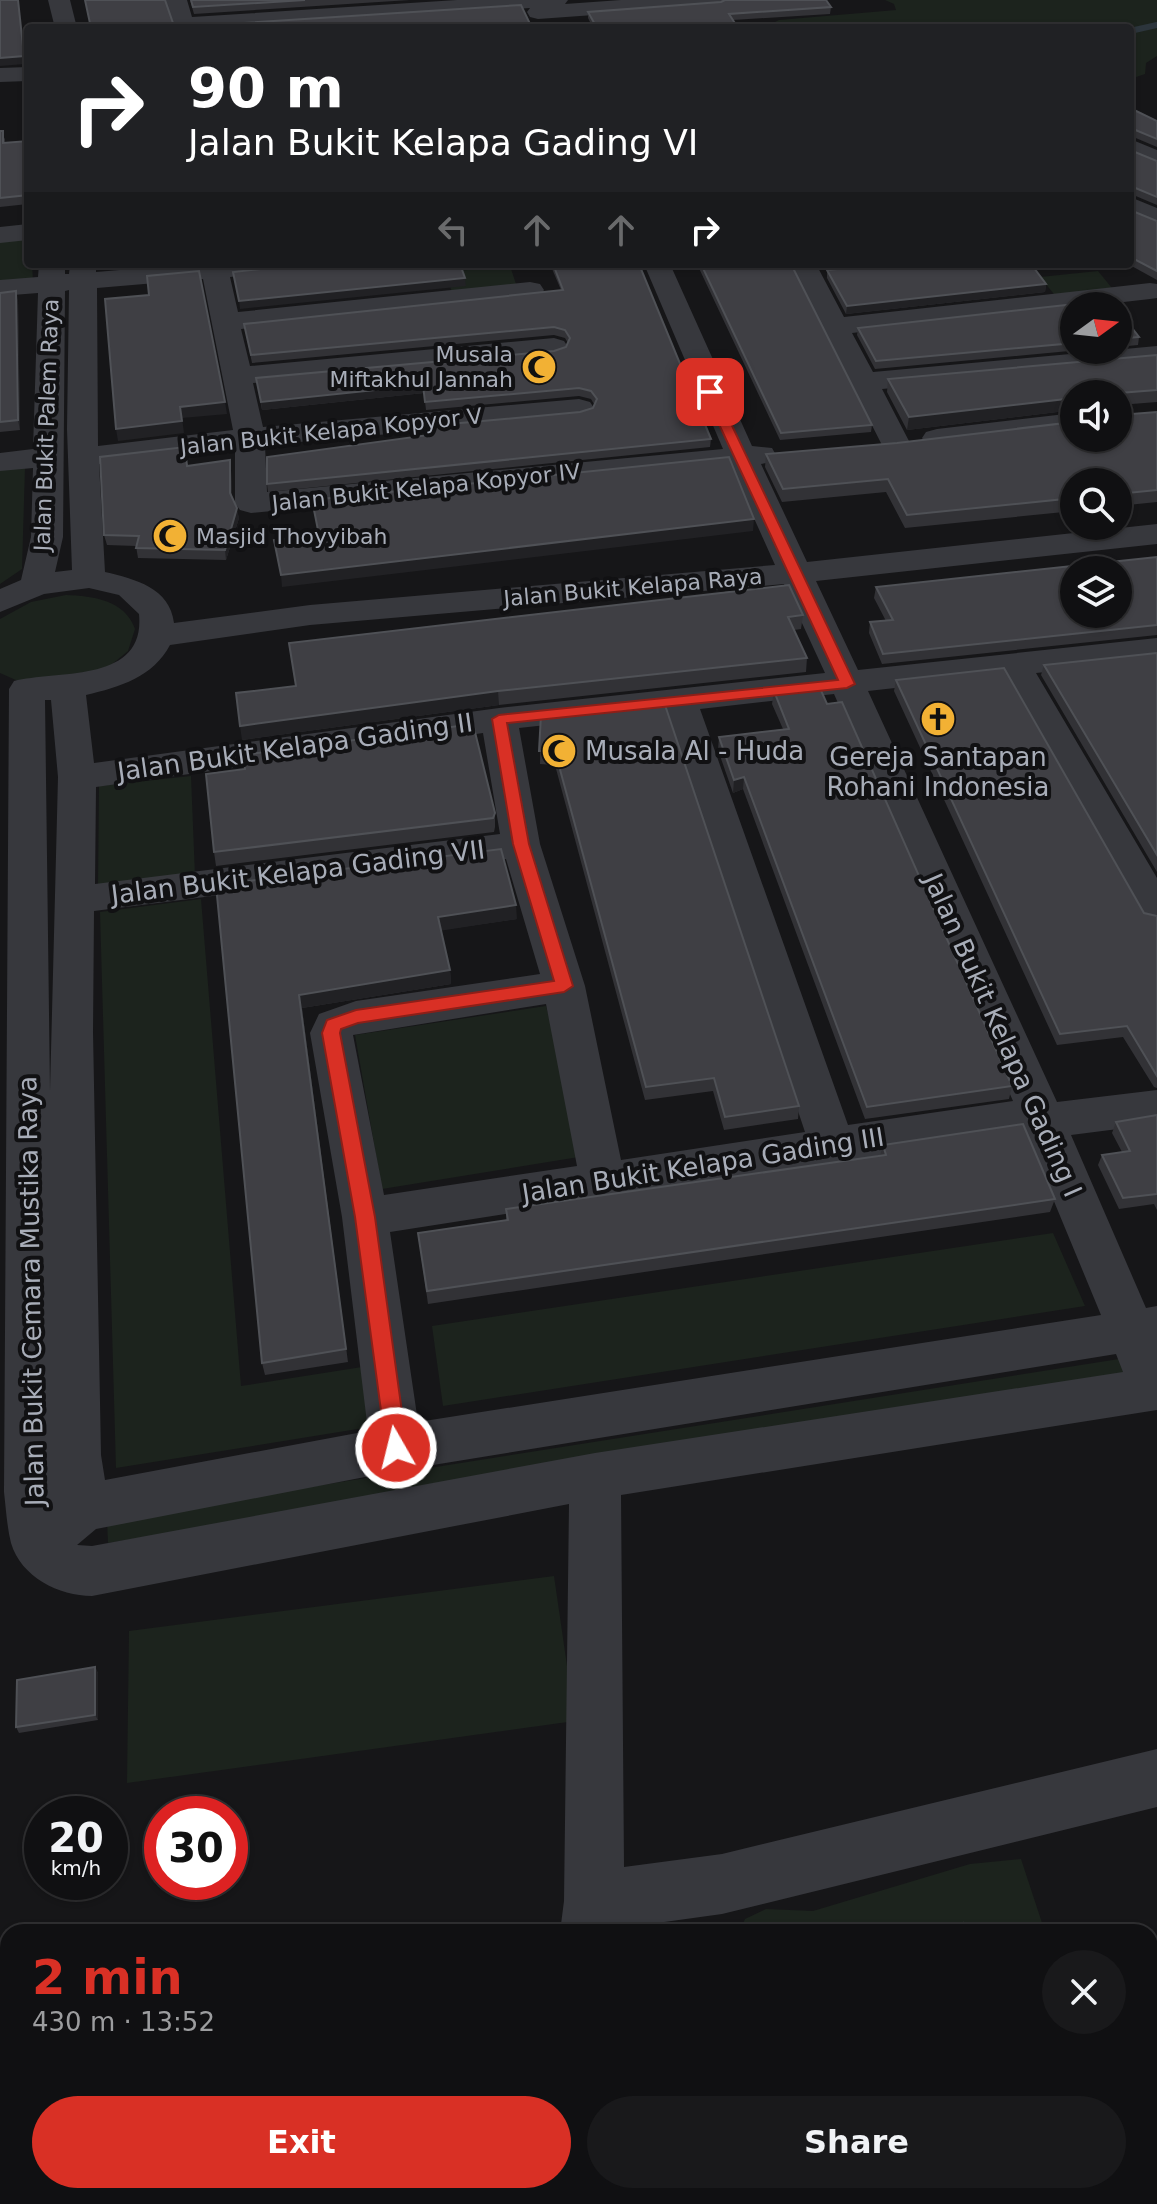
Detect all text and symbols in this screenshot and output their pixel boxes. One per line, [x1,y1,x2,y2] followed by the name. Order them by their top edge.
[188,55,344,120] text: 90 m
[56,56,160,160] icon: right
[188,122,698,163] text: Jalan Bukit Kelapa Gading VI
[431,208,475,252] icon: left
[515,208,559,252] icon: ahead
[599,208,643,252] icon: ahead
[683,208,727,252] icon: right
[1060,292,1132,364] north arrow
[1060,292,1132,628] map controls
[30,298,63,554] street label: Jalan Bukit Palem Raya
[329,342,513,392] place label: Musala Miftakhul Jannah
[520,348,558,386] mosque icon: Musala Miftakhul Jannah
[676,358,744,426] pin
[688,370,732,414] icon: arrive
[1060,380,1132,452] button: sound
[177,403,483,460] street label: Jalan Bukit Kelapa Kopyor V
[269,459,581,516] street label: Jalan Bukit Kelapa Kopyor IV
[1060,468,1132,540] button: search
[151,517,189,555] mosque icon: Masjid Thoyyibah
[196,524,388,549] place label: Masjid Thoyyibah
[1060,556,1132,628] button: layers
[501,564,763,611] street label: Jalan Bukit Kelapa Raya
[919,700,957,738] church icon: Gereja Santapan Rohani Indonesia
[113,707,475,787] street label: Jalan Bukit Kelapa Gading II
[540,732,578,770] mosque icon: Musala Al - Huda
[585,736,804,766] place label: Musala Al - Huda
[827,742,1049,802] place label: Gereja Santapan Rohani Indonesia
[107,834,487,910] street label: Jalan Bukit Kelapa Gading VII
[917,867,1088,1201] street label: Jalan Bukit Kelapa Gading I
[12,1076,50,1508] street label: Jalan Bukit Cemara Mustika Raya
[518,1122,886,1209] street label: Jalan Bukit Kelapa Gading III
[354,1406,438,1490] position arrow
[144,1796,248,1900] speed limit sign: 30
[48,1815,104,1861] text: 20
[51,1856,101,1880] text: km/h
[32,1949,183,2005] text: 2 min
[1042,1950,1126,2034] button: close
[32,2007,215,2037] text: 430 m · 13:52
[32,2096,571,2188] button: Exit
[587,2096,1126,2188] button: Share

